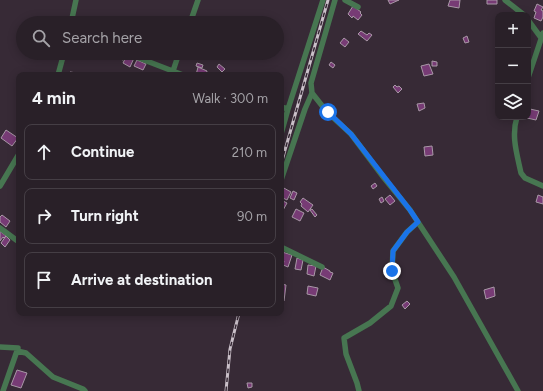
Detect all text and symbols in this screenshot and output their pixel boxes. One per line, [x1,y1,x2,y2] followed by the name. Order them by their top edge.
[495,12,531,120] map controls
[495,12,531,48] button: +
[16,16,284,60] search box
[30,27,52,49] icon: search
[62,29,142,47] text: Search here
[495,48,531,84] button: −
[495,84,531,120] button: layers
[32,88,76,108] text: 4 min
[193,91,268,106] text: Walk · 300 m
[319,103,337,121] route start
[33,141,55,163] icon: ahead
[71,143,134,161] text: Continue
[232,145,267,160] text: 210 m
[33,205,55,227] icon: right
[71,207,139,225] text: Turn right
[237,209,267,224] text: 90 m
[383,262,401,280] route end
[33,269,55,291] icon: arrive
[71,271,212,289] text: Arrive at destination

